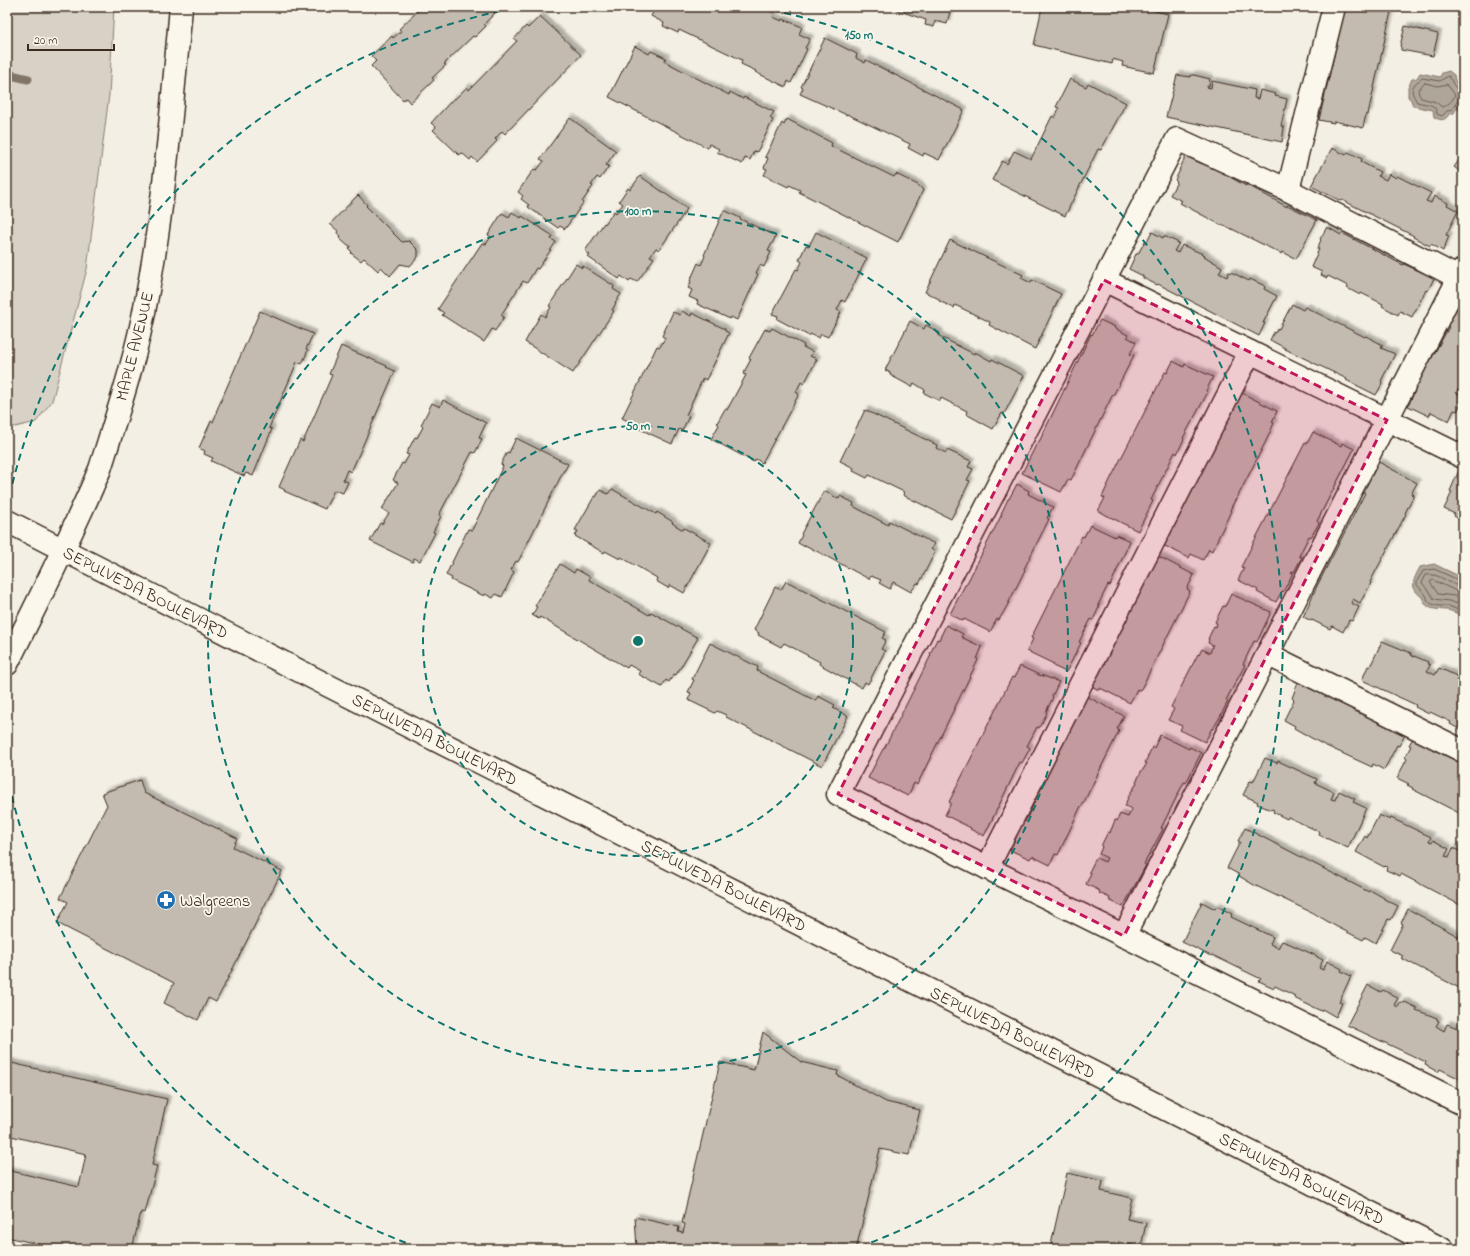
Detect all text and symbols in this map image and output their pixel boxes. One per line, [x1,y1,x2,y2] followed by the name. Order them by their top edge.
[28,26,114,52] scale bar
[845,27,874,45] text: 150 m
[34,32,57,50] text: 20 m
[625,203,652,221] text: 100 m
[110,289,161,404] street label: MAPLE AVENUE
[626,418,651,436] text: 50 m
[58,541,232,646] street label: SEPULVEDA BOULEVARD
[631,634,645,648] centre of rings
[347,688,521,793] street label: SEPULVEDA BOULEVARD
[636,834,810,939] street label: SEPULVEDA BOULEVARD
[155,889,177,911] pharmacy icon: Walgreens
[180,889,250,916] place label: Walgreens
[925,981,1099,1086] street label: SEPULVEDA BOULEVARD
[1214,1127,1388,1232] street label: SEPULVEDA BOULEVARD

